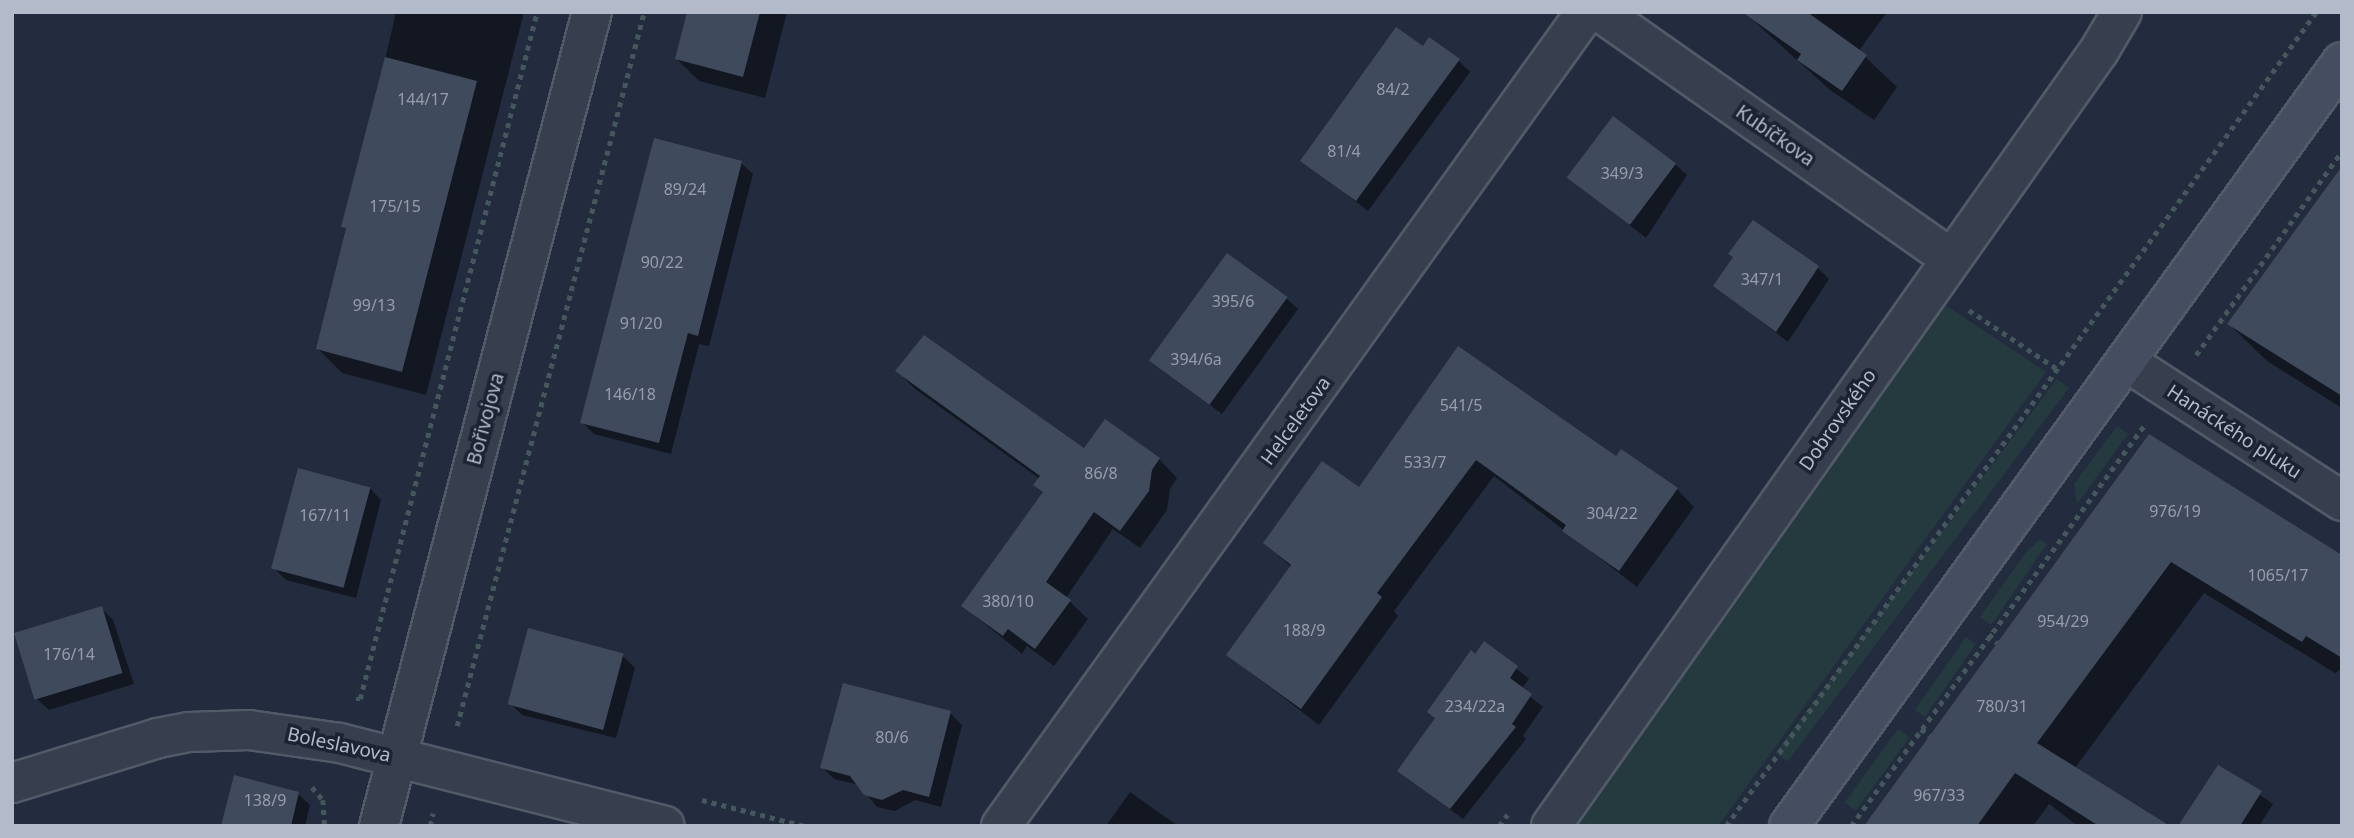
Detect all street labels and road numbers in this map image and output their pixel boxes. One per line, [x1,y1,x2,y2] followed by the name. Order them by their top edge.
[1731,101,1819,171] street label: Kubíčkova
[1795,365,1881,475] street label: Dobrovského
[463,371,509,467] street label: Bořivojova
[1256,372,1336,470] street label: Helceletova
[2163,380,2305,484] street label: Hanáckého pluku
[285,723,393,767] street label: Boleslavova

